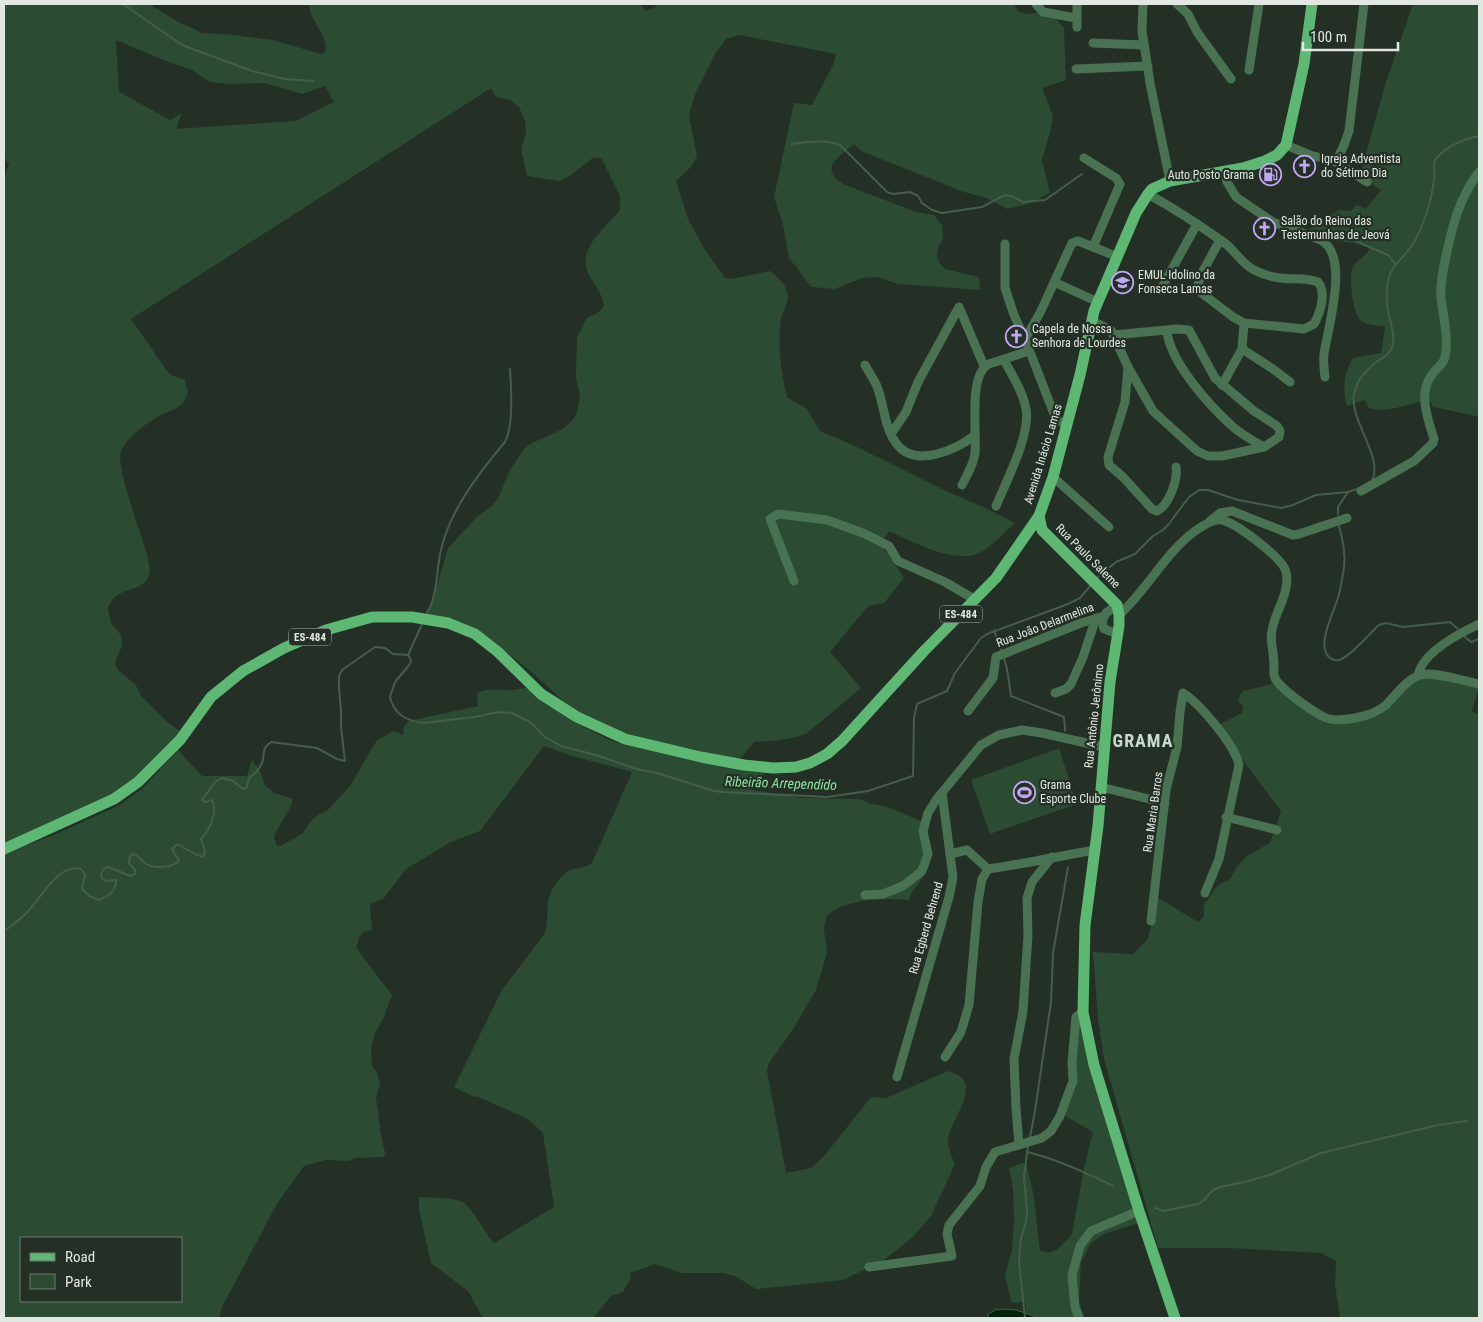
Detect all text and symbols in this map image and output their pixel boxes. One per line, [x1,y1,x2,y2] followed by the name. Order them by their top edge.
[1303,20,1398,52] scale bar
[1310,28,1347,46] text: 100 m
[1321,152,1401,180] place label: Igreja Adventista do Sétimo Dia
[1293,154,1317,178] church icon: Igreja Adventista do Sétimo Dia
[1258,163,1282,187] fuel station icon: Auto Posto Grama
[1168,168,1254,182] place label: Auto Posto Grama
[1281,214,1390,242] place label: Salão do Reino das Testemunhas de Jeová
[1253,216,1277,240] church icon: Salão do Reino das Testemunhas de Jeová
[1138,268,1215,296] place label: EMUL Idolino da Fonseca Lamas
[1110,270,1134,294] school or university icon: EMUL Idolino da Fonseca Lamas
[1032,322,1126,350] place label: Capela de Nossa Senhora de Lourdes
[1004,324,1028,348] church icon: Capela de Nossa Senhora de Lourdes
[1021,402,1065,506] street label: Avenida Inácio Lamas
[1053,521,1123,591] street label: Rua Paulo Saleme
[994,600,1096,650] street label: Rua João Delarmelina
[940,606,982,622] road number: ES-484
[289,628,331,646] road number: ES-484
[1082,663,1106,769] street label: Rua Antônio Jerônimo
[1113,730,1173,751] district label: GRAMA
[1140,771,1166,853] street label: Rua Maria Barros
[725,773,838,793] water label: Ribeirão Arrependido
[1040,778,1107,806] place label: Grama Esporte Clube
[1012,780,1036,804] sports icon: Grama Esporte Clube
[906,880,946,976] street label: Rua Egberd Behrend
[20,1237,182,1302] legend
[65,1248,95,1266] text: Road
[65,1273,92,1291] text: Park

